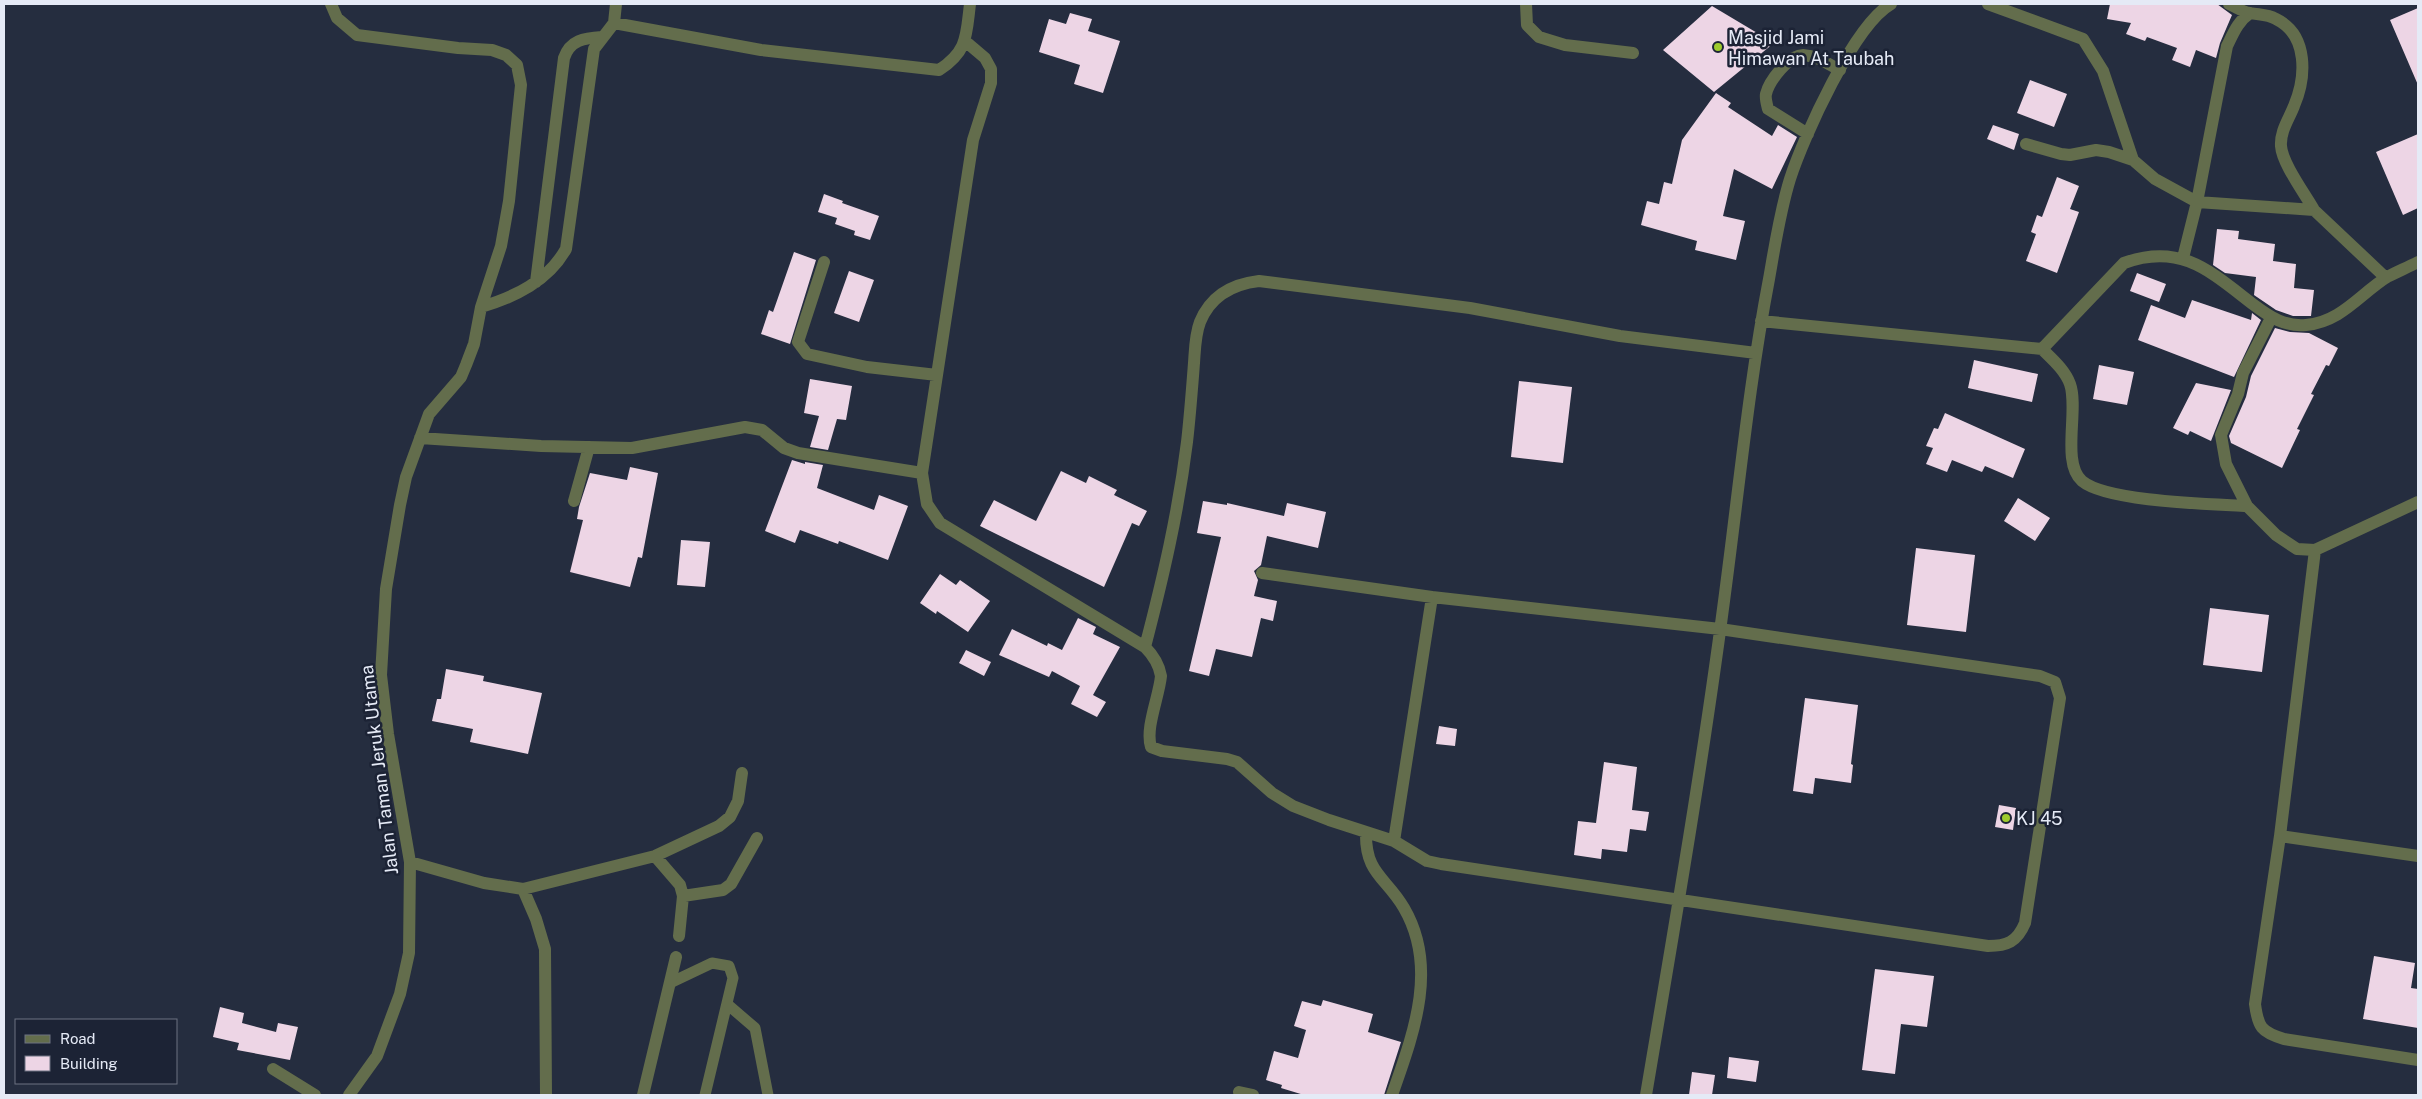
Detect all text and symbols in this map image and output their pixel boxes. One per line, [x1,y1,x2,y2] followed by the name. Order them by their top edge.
[1728,27,1894,69] place label: Masjid Jami Himawan At Taubah
[1712,41,1724,53] marker: Masjid Jami Himawan At Taubah
[356,664,402,876] street label: Jalan Taman Jeruk Utama
[2016,808,2063,829] place label: KJ 45
[2000,812,2012,824] marker: KJ 45
[15,1019,178,1084] legend
[60,1030,96,1047] text: Road
[60,1055,118,1072] text: Building

